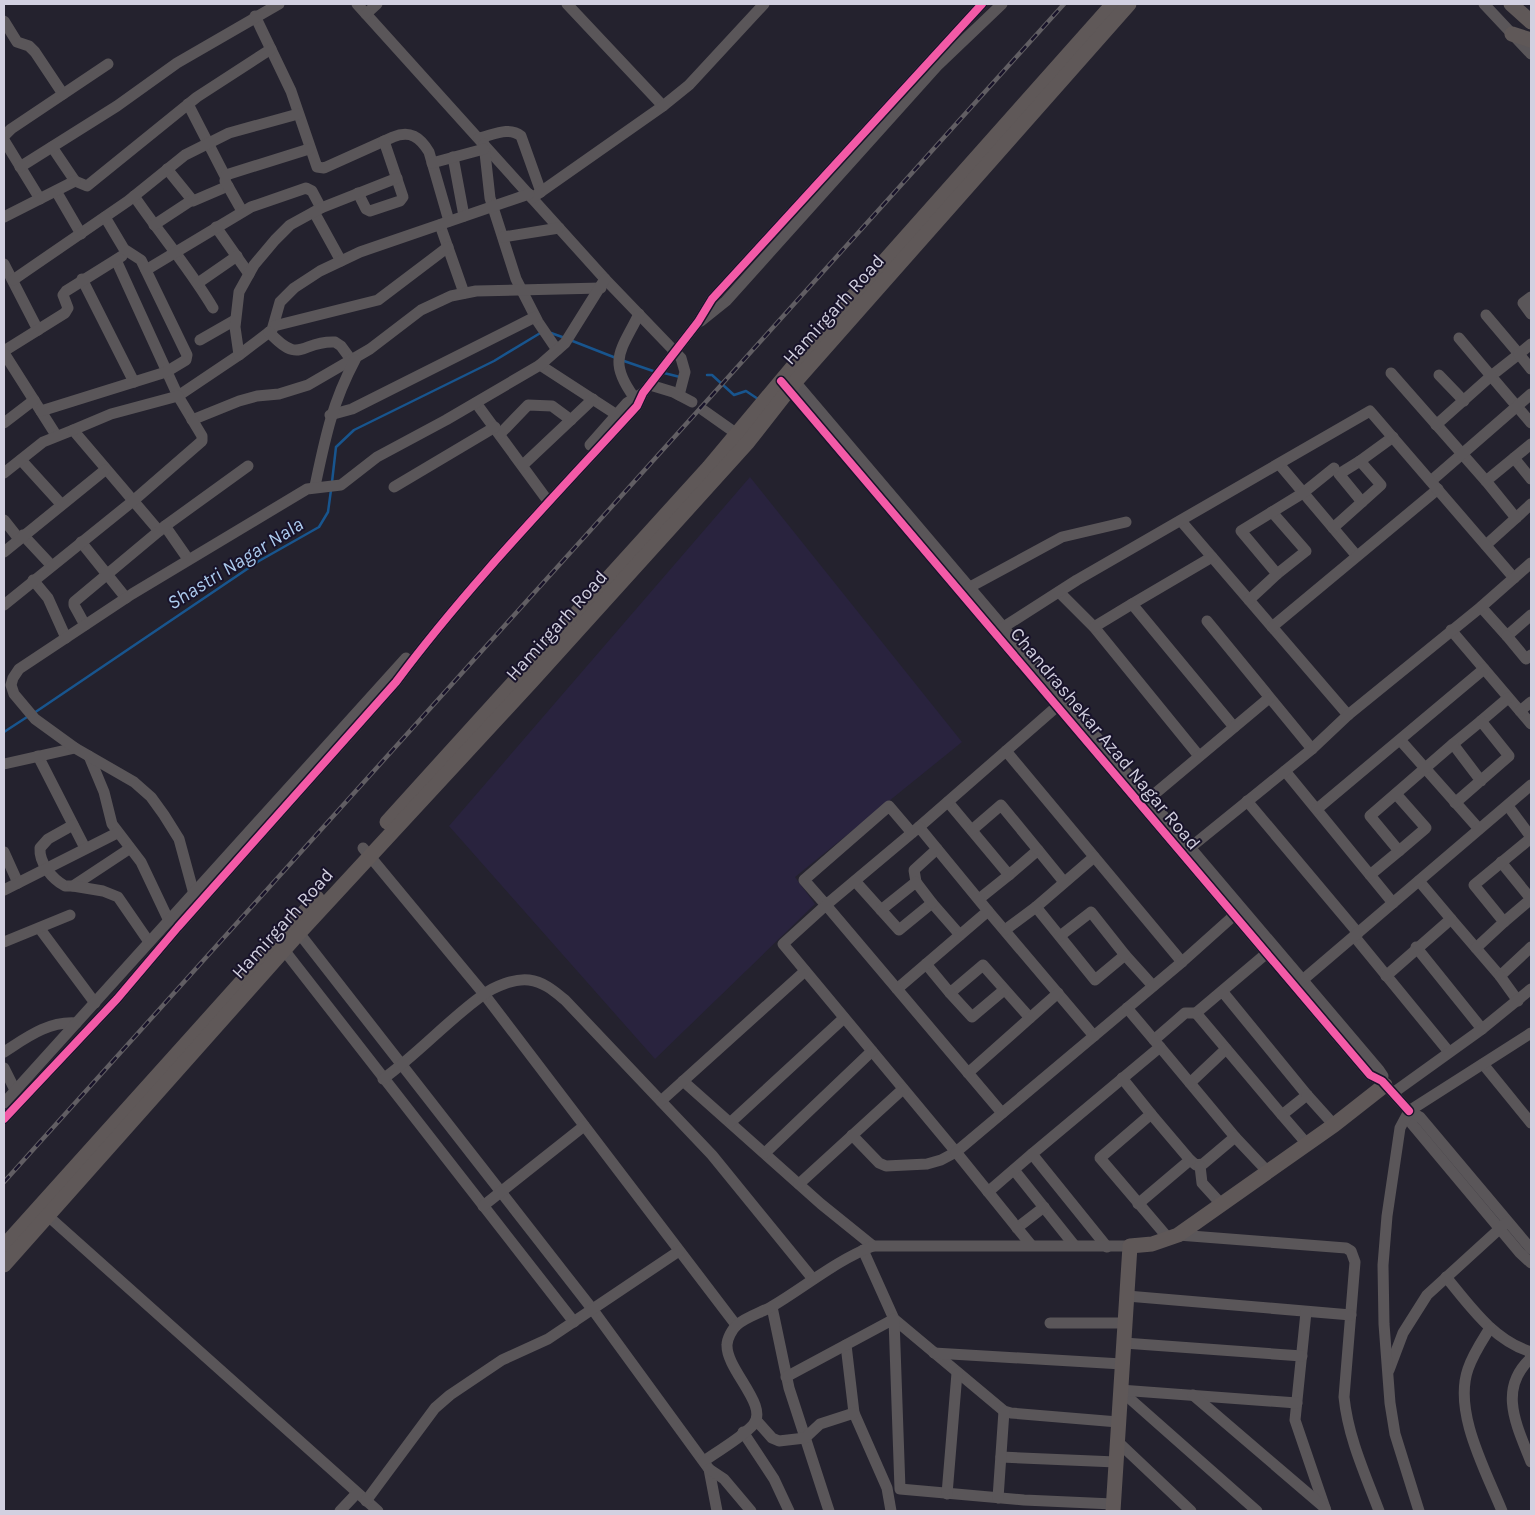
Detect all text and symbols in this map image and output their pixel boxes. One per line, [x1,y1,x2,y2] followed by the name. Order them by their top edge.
[778,250,889,369] street label: Hamirgarh Road
[163,512,307,614] water label: Shastri Nagar Nala
[501,566,612,685] street label: Hamirgarh Road
[1006,623,1205,854] street label: Chandrashekar Azad Nagar Road
[227,864,338,983] street label: Hamirgarh Road

